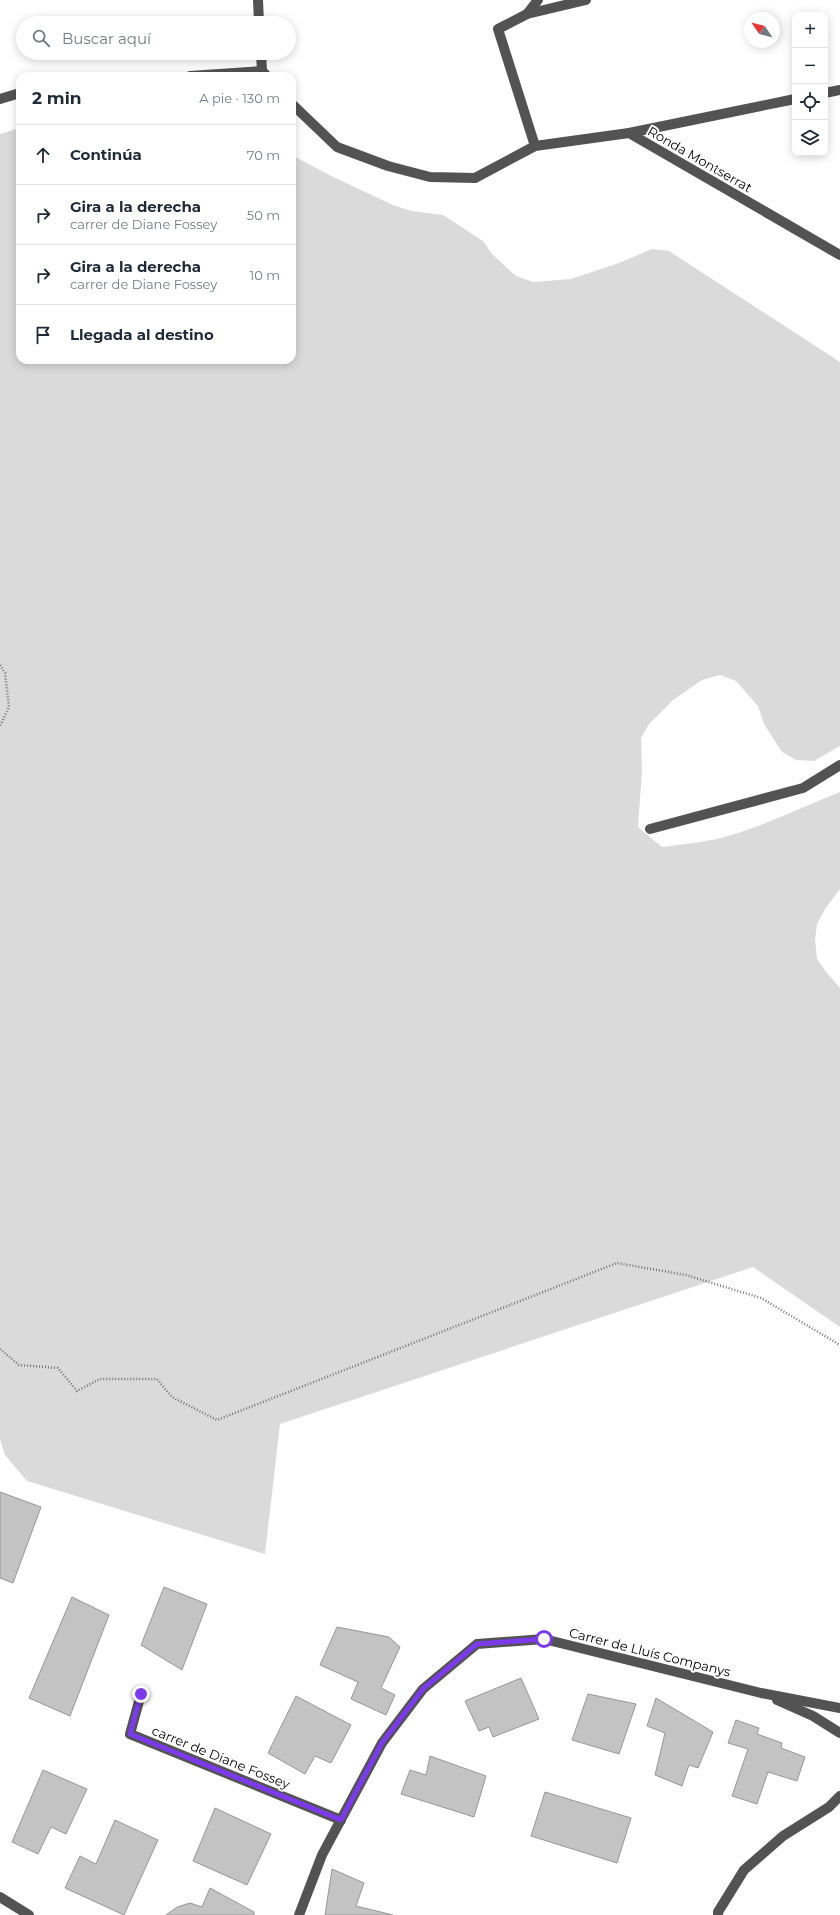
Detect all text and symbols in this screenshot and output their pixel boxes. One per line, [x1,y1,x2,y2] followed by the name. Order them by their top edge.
[744,12,780,48] north arrow
[792,12,828,156] map controls
[792,12,828,48] button: +
[16,16,296,60] search box
[30,27,52,49] icon: search
[62,29,151,48] text: Buscar aquí
[792,48,828,84] button: −
[792,84,828,120] button: locate
[32,88,82,108] text: 2 min
[199,90,280,106] text: A pie · 130 m
[792,120,828,156] button: layers
[645,123,755,195] street label: Ronda Montserrat
[32,144,54,166] icon: ahead
[70,145,142,164] text: Continúa
[247,147,280,163] text: 70 m
[70,197,201,216] text: Gira a la derecha
[32,204,54,226] icon: right
[247,207,280,223] text: 50 m
[70,216,217,232] text: carrer de Diane Fossey
[70,257,201,276] text: Gira a la derecha
[32,264,54,286] icon: right
[250,267,280,283] text: 10 m
[70,276,217,292] text: carrer de Diane Fossey
[32,324,54,346] icon: arrive
[70,325,214,344] text: Llegada al destino
[568,1624,732,1680] street label: Carrer de Lluís Companys
[535,1630,553,1648] route start
[132,1685,150,1703] route end
[150,1722,293,1792] street label: carrer de Diane Fossey

